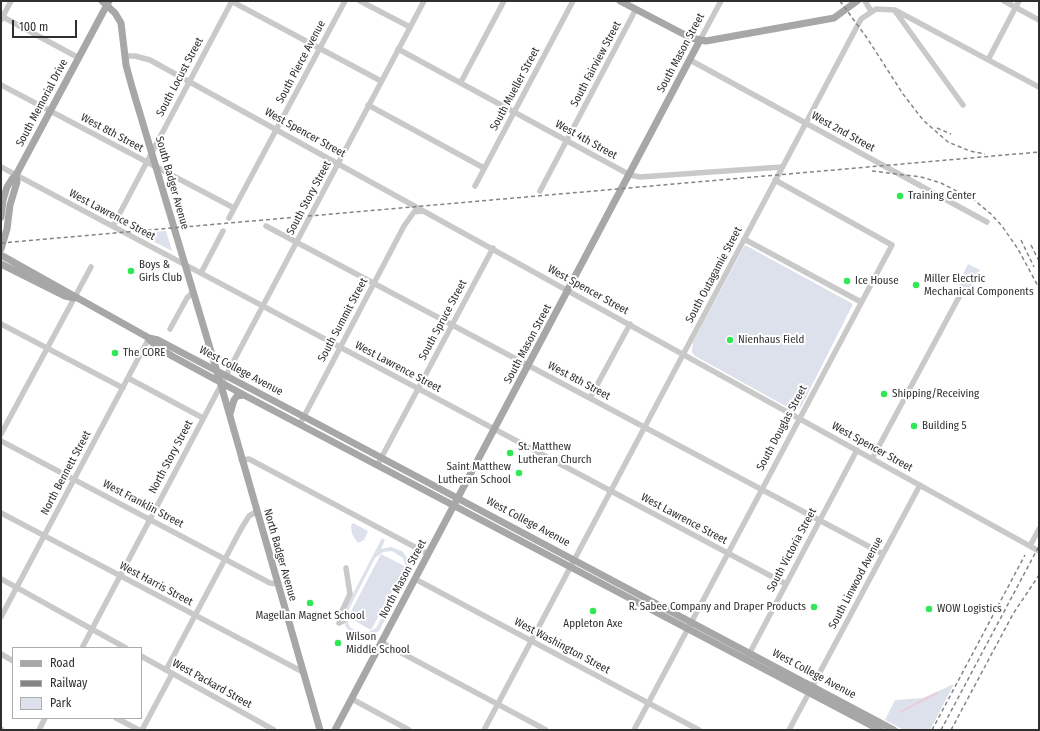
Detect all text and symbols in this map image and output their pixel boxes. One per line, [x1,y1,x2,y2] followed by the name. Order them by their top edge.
[655,11,707,95] street label: South Mason Street
[14,12,79,38] scale bar
[274,18,328,106] street label: South Pierce Avenue
[568,19,624,109] street label: South Fairview Street
[19,20,48,34] text: 100 m
[154,35,206,119] street label: South Locust Street
[487,45,543,133] street label: South Mueller Street
[13,57,71,149] street label: South Memorial Drive
[262,105,348,161] street label: West Spencer Street
[809,109,877,155] street label: West 2nd Street
[78,111,146,155] street label: West 8th Street
[553,118,619,162] street label: West 4th Street
[152,135,192,231] street label: South Badger Avenue
[284,159,334,237] street label: South Story Street
[66,187,158,243] street label: West Lawrence Street
[908,189,976,203] place label: Training Center
[895,191,905,201] marker: Training Center
[683,225,745,325] street label: South Outagamie Street
[139,258,182,284] place label: Boys & Girls Club
[545,262,631,318] street label: West Spencer Street
[126,266,136,276] marker: Boys & Girls Club
[924,272,1034,298] place label: Miller Electric Mechanical Components
[855,274,899,288] place label: Ice House
[315,276,371,364] street label: South Summit Street
[842,276,852,286] marker: Ice House
[416,277,470,363] street label: South Spruce Street
[911,280,921,290] marker: Miller Electric Mechanical Components
[502,302,554,386] street label: South Mason Street
[738,333,804,347] place label: Nienhaus Field
[725,335,735,345] marker: Nienhaus Field
[352,339,444,395] street label: West Lawrence Street
[197,343,285,399] street label: West College Avenue
[123,346,165,360] place label: The CORE
[110,348,120,358] marker: The CORE
[545,359,613,403] street label: West 8th Street
[754,383,810,473] street label: South Douglas Street
[892,387,979,401] place label: Shipping/Receiving
[879,389,889,399] marker: Shipping/Receiving
[146,418,196,496] street label: North Story Street
[829,419,915,475] street label: West Spencer Street
[922,419,967,433] place label: Building 5
[909,421,919,431] marker: Building 5
[38,429,94,517] street label: North Bennett Street
[518,440,592,466] place label: St. Matthew Lutheran Church
[505,448,515,458] marker: St. Matthew Lutheran Church
[438,460,511,486] place label: Saint Matthew Lutheran School
[514,468,524,478] marker: Saint Matthew Lutheran School
[100,477,186,531] street label: West Franklin Street
[638,491,730,547] street label: West Lawrence Street
[484,494,572,550] street label: West College Avenue
[764,506,820,594] street label: South Victoria Street
[260,507,300,603] street label: North Badger Avenue
[826,535,886,631] street label: South Linwood Avenue
[377,537,429,621] street label: North Mason Street
[117,559,195,609] street label: West Harris Street
[305,598,315,608] marker: Magellan Magnet School
[629,600,806,614] place label: R. Sabee Company and Draper Products
[809,602,819,612] marker: R. Sabee Company and Draper Products
[937,602,1002,616] place label: WOW Logistics
[924,604,934,614] marker: WOW Logistics
[588,606,598,616] marker: Appleton Axe
[255,609,365,623] place label: Magellan Magnet School
[512,615,612,677] street label: West Washington Street
[563,617,623,631] place label: Appleton Axe
[346,630,410,656] place label: Wilson Middle School
[333,638,343,648] marker: Wilson Middle School
[770,646,858,702] street label: West College Avenue
[12,647,142,719] legend
[50,656,75,670] text: Road
[170,657,254,711] street label: West Packard Street
[50,676,87,690] text: Railway
[50,696,71,710] text: Park

